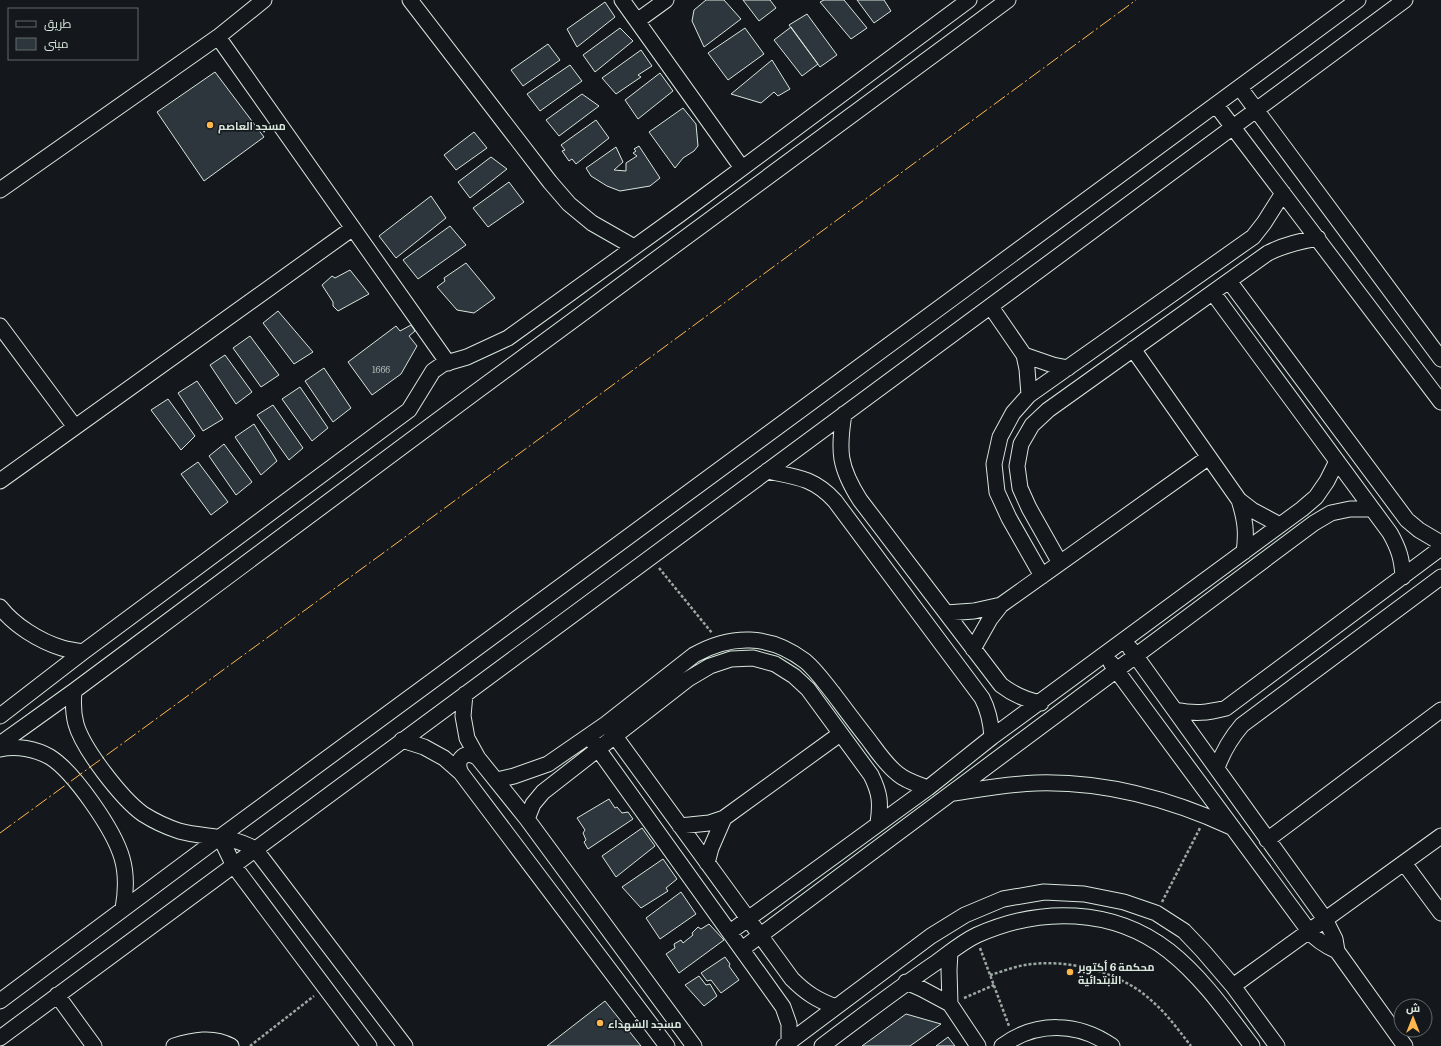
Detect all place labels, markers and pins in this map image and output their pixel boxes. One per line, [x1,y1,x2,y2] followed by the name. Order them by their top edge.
[218,117,286,134] place label: مسجد العاصم
[205,120,215,130] marker: مسجد العاصم
[1077,958,1155,987] place label: محكمة 6 أكتوبر الأبتدائية
[1065,967,1075,977] marker: محكمة 6 أكتوبر الأبتدائية
[608,1015,682,1032] place label: مسجد الشهداء
[595,1018,605,1028] marker: مسجد الشهداء

